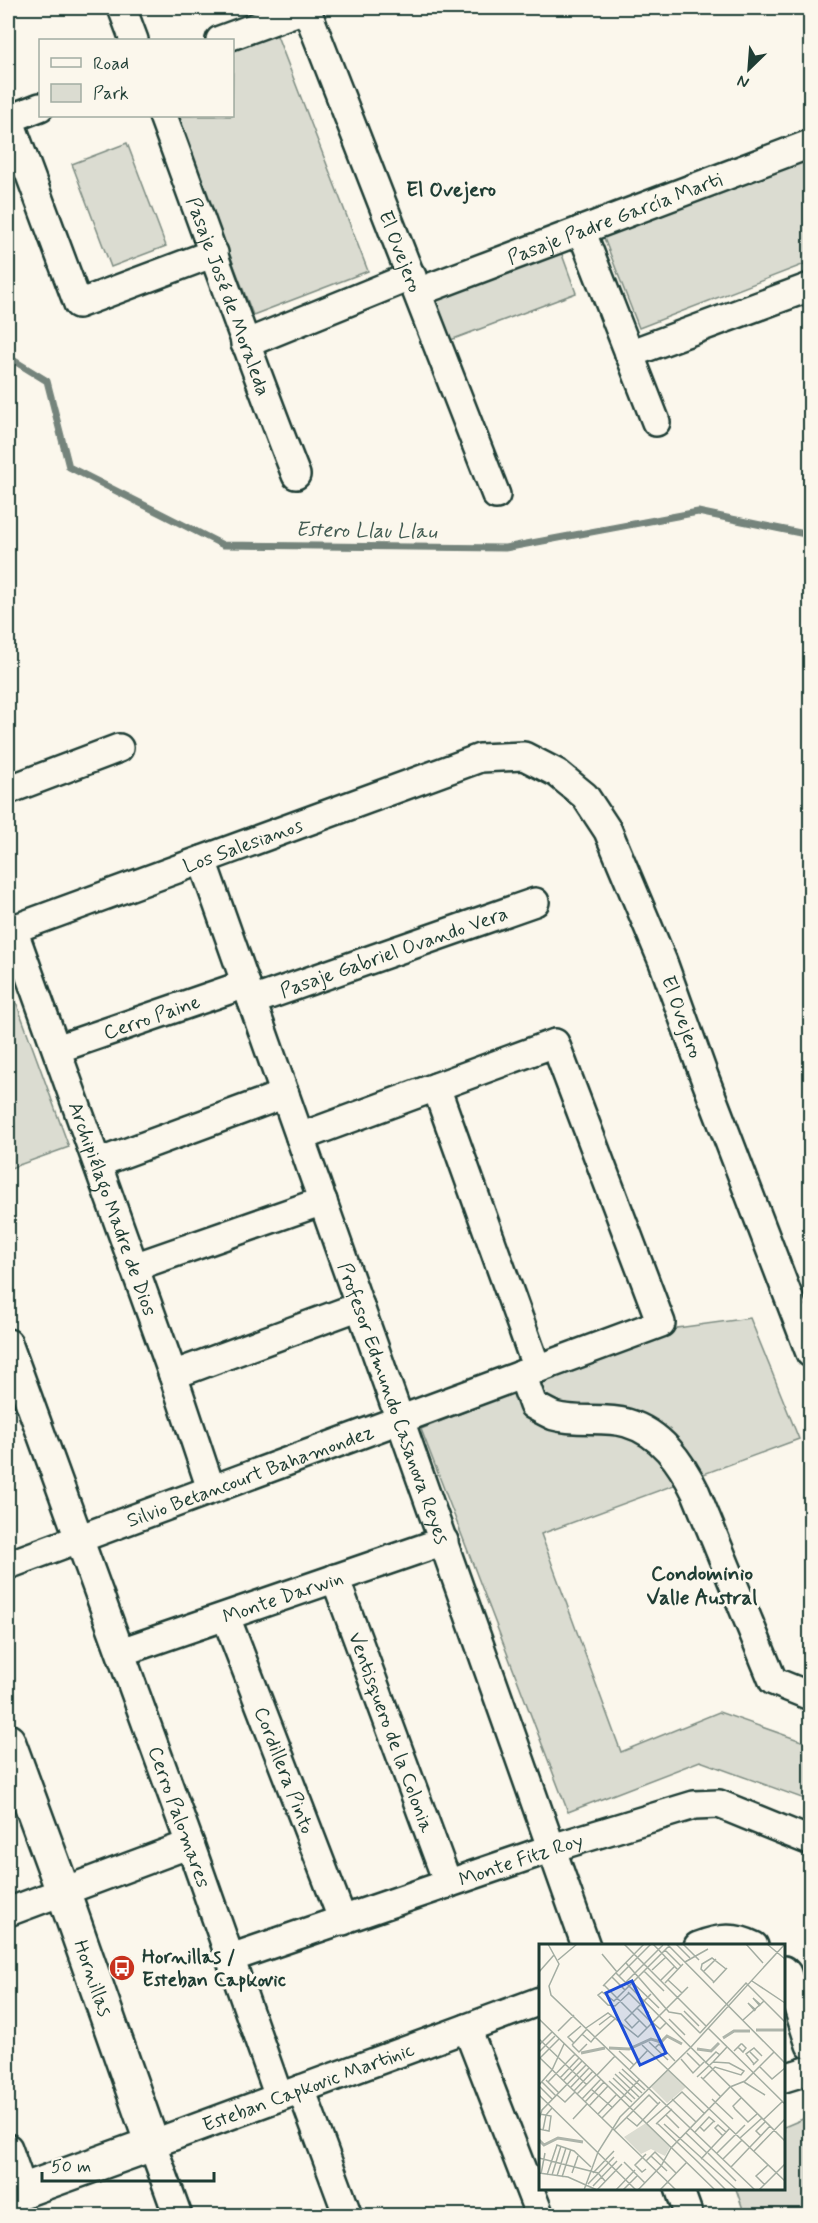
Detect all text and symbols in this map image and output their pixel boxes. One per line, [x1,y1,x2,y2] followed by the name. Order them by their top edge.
[39,39,234,117] legend
[719,39,779,99] north arrow
[93,52,129,76] text: Road
[734,69,753,93] text: N
[93,82,129,106] text: Park
[504,166,726,272] street label: Pasaje Padre García Marti
[406,176,496,204] district label: El Ovejero
[179,194,276,400] street label: Pasaje José de Moraleda
[371,207,428,297] street label: El Ovejero
[295,516,438,546] water label: Estero Llau Llau
[180,812,307,881] street label: Los Salesianos
[276,901,512,1005] street label: Pasaje Gabriel Ovando Vera
[654,972,708,1062] street label: El Ovejero
[100,989,204,1047] street label: Cerro Paine
[61,1098,163,1320] street label: Archipiélago Madre de Dios
[330,1259,455,1548] street label: Profesor Edmundo Casanova Reyes
[123,1419,378,1535] street label: Silvio Betancourt Bahamondez
[647,1560,757,1612] district label: Condominio Valle Austral
[219,1565,347,1631] street label: Monte Darwin
[341,1628,440,1837] street label: Ventisquero de la Colonia
[247,1703,320,1838] street label: Cordillera Pinto
[141,1743,216,1892] street label: Cerro Palomares
[455,1827,586,1894] street label: Monte Fitz Roy
[66,1937,118,2021] street label: Hornillas
[142,1944,286,1994] place label: Hornillas / Esteban Capkovic
[539,1944,785,2190] inset map
[107,1953,137,1983] bus stop icon: Hornillas / Esteban Capkovic
[199,2036,418,2139] street label: Esteban Capkovic Martinic
[42,2145,214,2183] scale bar
[51,2155,91,2179] text: 50 m

